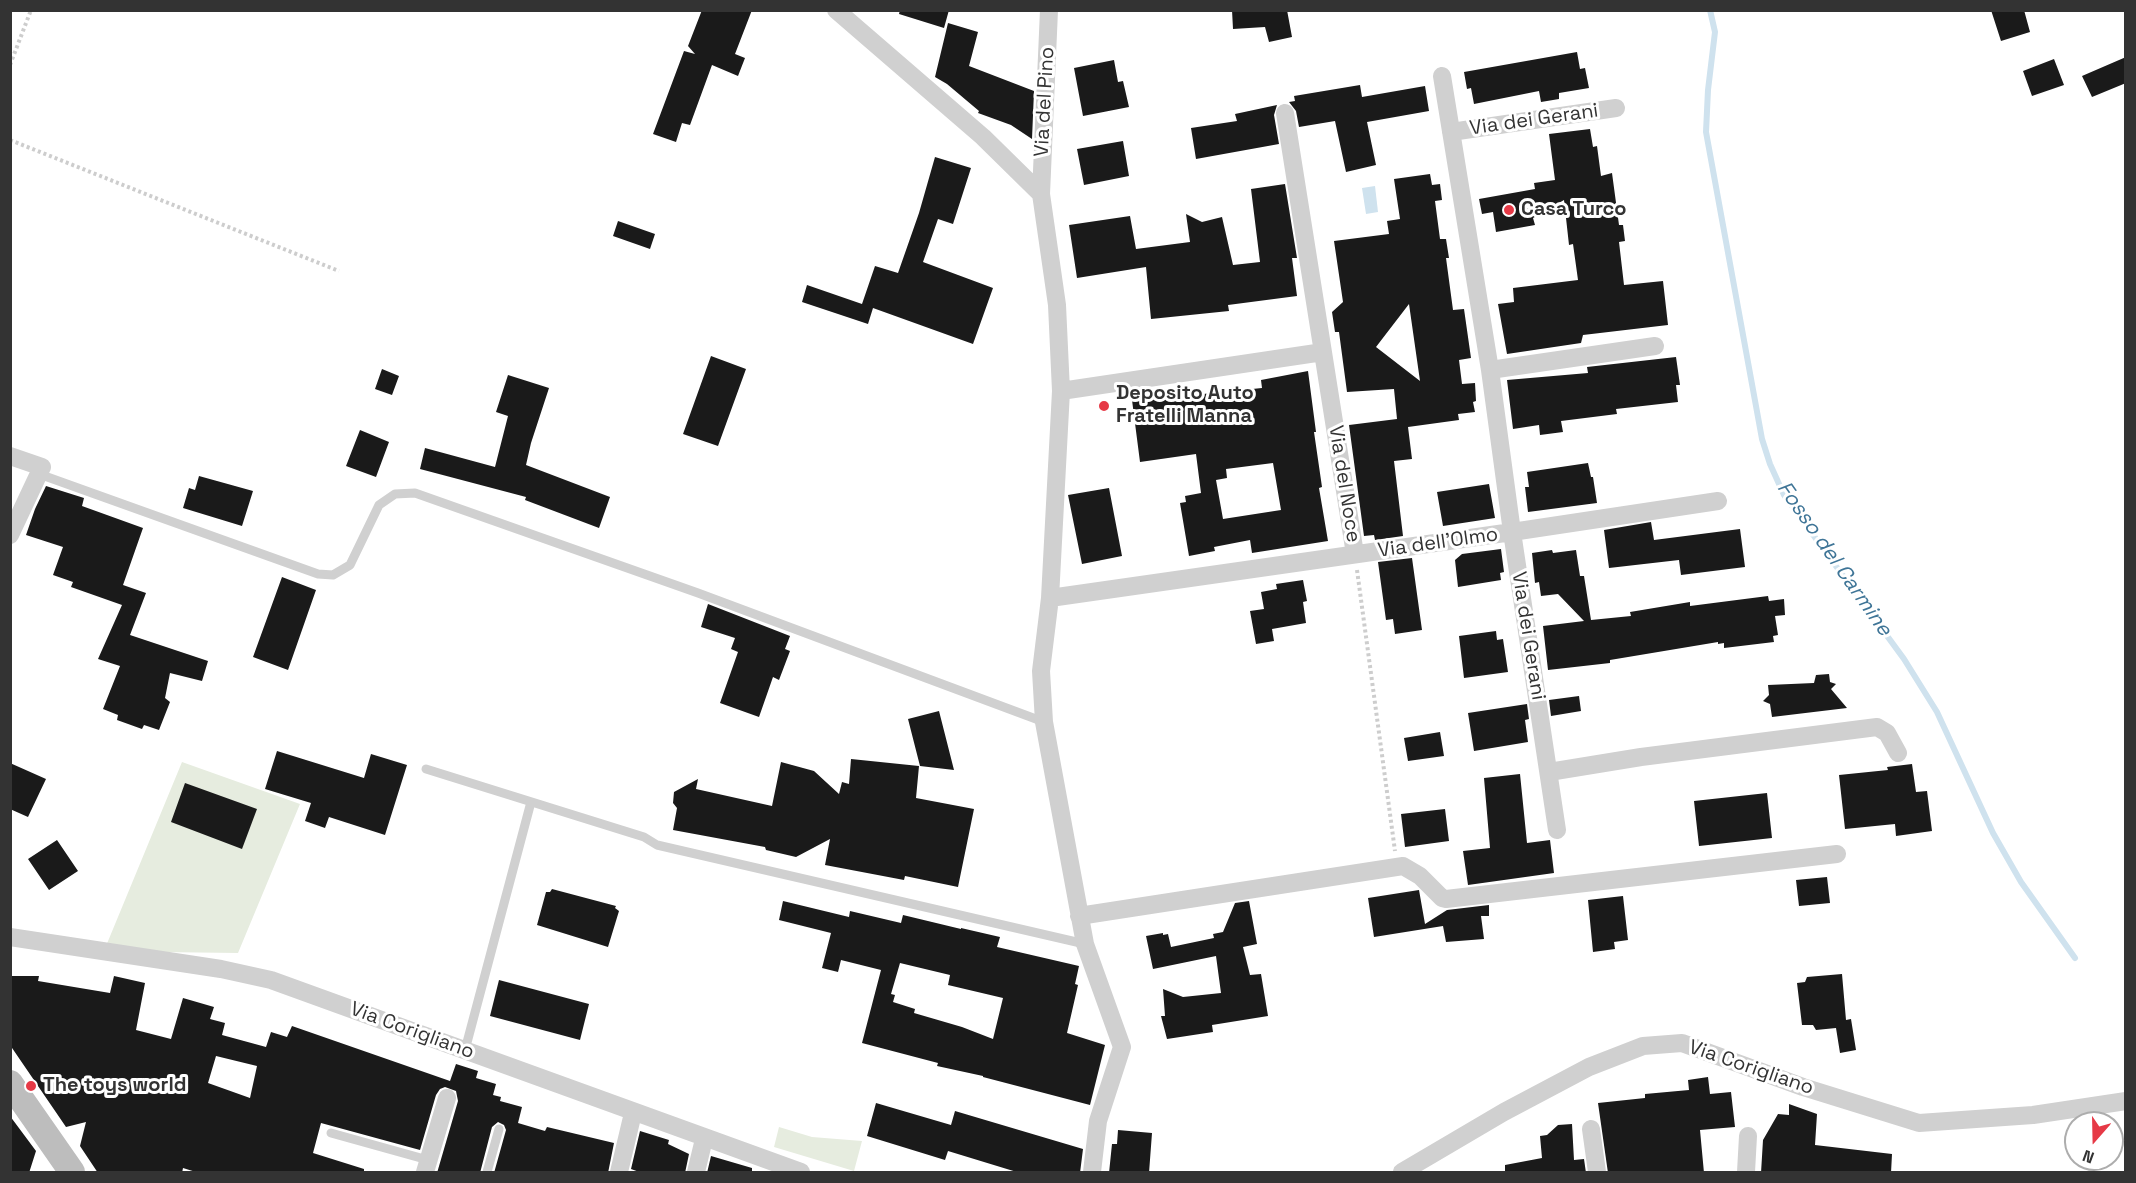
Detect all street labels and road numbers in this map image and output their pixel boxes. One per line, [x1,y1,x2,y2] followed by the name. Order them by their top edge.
[1030,46,1060,158] street label: Via del Pino
[1468,99,1600,141] street label: Via dei Gerani
[1323,424,1365,544] street label: Via del Noce
[1376,523,1500,563] street label: Via dell'Olmo
[1506,570,1550,702] street label: Via dei Gerani
[347,997,477,1065] street label: Via Corigliano
[1685,1035,1817,1101] street label: Via Corigliano

